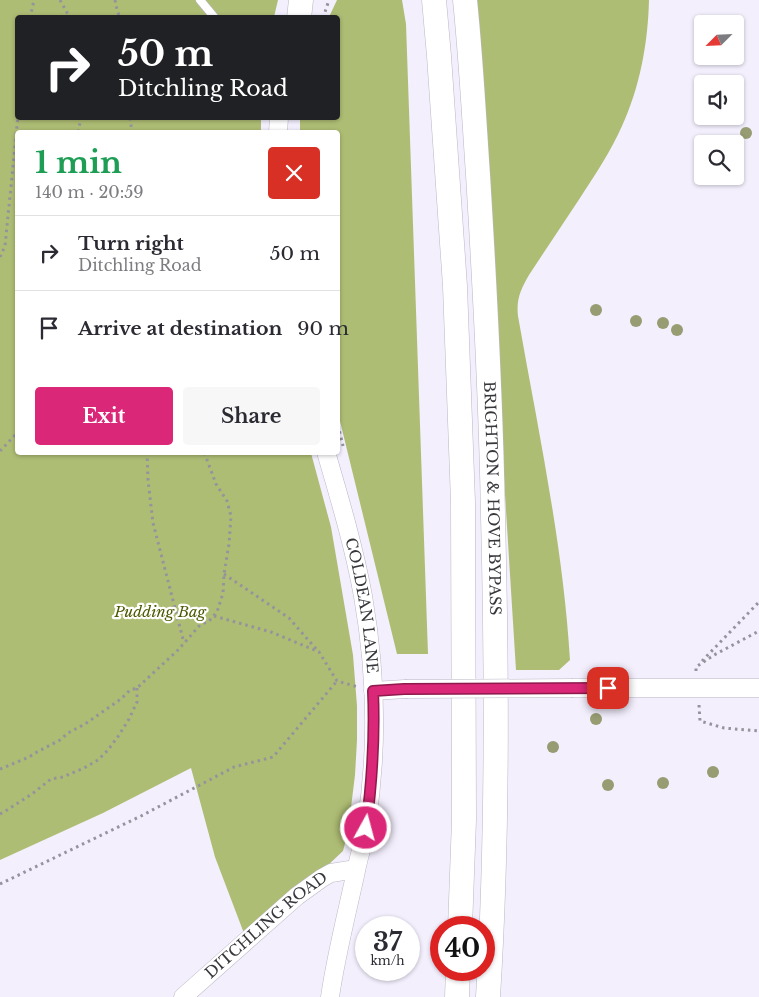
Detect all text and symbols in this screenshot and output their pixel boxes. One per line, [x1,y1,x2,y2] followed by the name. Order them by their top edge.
[694,15,744,65] north arrow
[694,15,744,185] map controls
[118,32,213,75] text: 50 m
[35,35,100,100] icon: right
[118,75,288,102] text: Ditchling Road
[694,75,744,125] button: sound
[694,135,744,185] button: search
[35,144,122,181] text: 1 min
[268,147,320,199] button: close
[35,182,144,202] text: 140 m · 20:59
[78,232,184,255] text: Turn right
[35,239,63,267] icon: right
[270,242,320,265] text: 50 m
[78,255,202,275] text: Ditchling Road
[35,314,63,342] icon: arrive
[78,317,282,340] text: Arrive at destination
[297,317,349,340] text: 90 m
[480,381,505,615] street label: BRIGHTON & HOVE BYPASS
[35,387,173,445] button: Exit
[183,387,320,445] button: Share
[341,536,382,674] street label: COLDEAN LANE
[113,602,206,621] park label: Pudding Bag
[587,667,629,709] pin
[594,674,622,702] icon: arrive
[339,801,391,853] position arrow
[201,867,331,982] street label: DITCHLING ROAD
[430,916,495,981] speed limit sign: 40
[373,927,402,958] text: 37
[370,953,405,968] text: km/h

